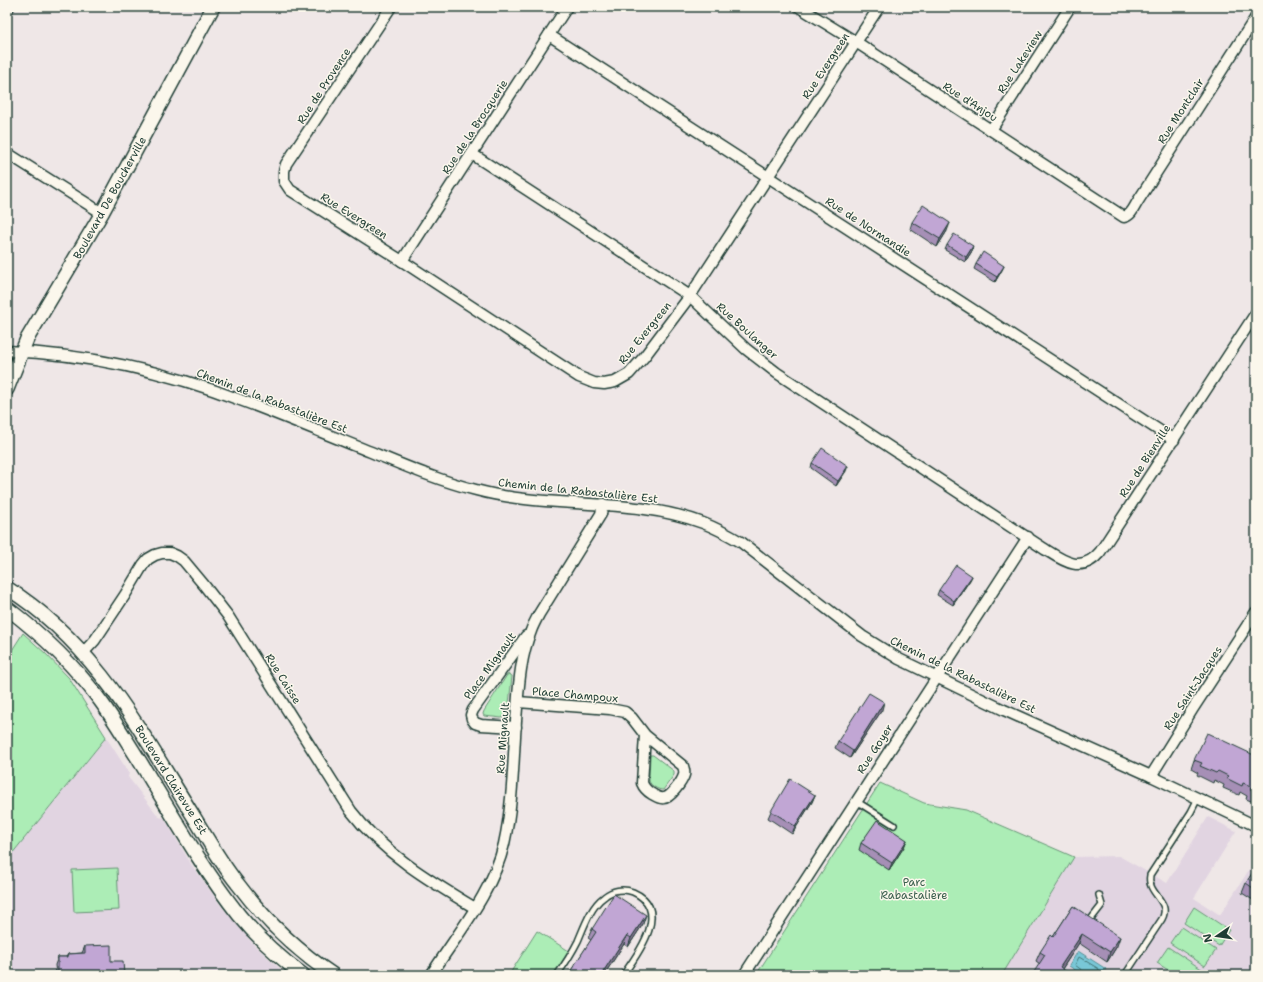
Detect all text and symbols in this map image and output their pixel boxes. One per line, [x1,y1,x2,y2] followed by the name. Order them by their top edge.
[994,27,1046,97] street label: Rue Lakeview
[799,30,853,102] street label: Rue Evergreen
[294,45,354,127] street label: Rue de Provence
[1154,75,1208,147] street label: Rue Montclair
[439,77,511,177] street label: Rue de la Brocquerie
[940,79,1000,125] street label: Rue d'Anjou
[70,134,150,262] street label: Boulevard De Boucherville
[318,189,391,243] street label: Rue Evergreen
[822,194,914,260] street label: Rue de Normandie
[615,298,675,367] street label: Rue Evergreen
[713,299,781,363] street label: Rue Boulanger
[194,365,350,437] street label: Chemin de la Rabastalière Est
[1116,422,1174,500] street label: Rue de Bienville
[497,475,659,507] street label: Chemin de la Rabastalière Est
[460,629,520,703] street label: Place Mignault
[888,633,1039,717] street label: Chemin de la Rabastalière Est
[1160,643,1226,733] street label: Rue Saint-Jacques
[262,651,304,707] street label: Rue Caisse
[531,684,619,706] street label: Place Champoux
[493,702,513,774] street label: Rue Mignault
[853,721,897,777] street label: Rue Goyer
[131,723,211,838] street label: Boulevard Clairevue Est
[880,875,948,903] park label: Parc Rabastalière
[1197,916,1237,956] north arrow
[1199,932,1216,944] text: N

